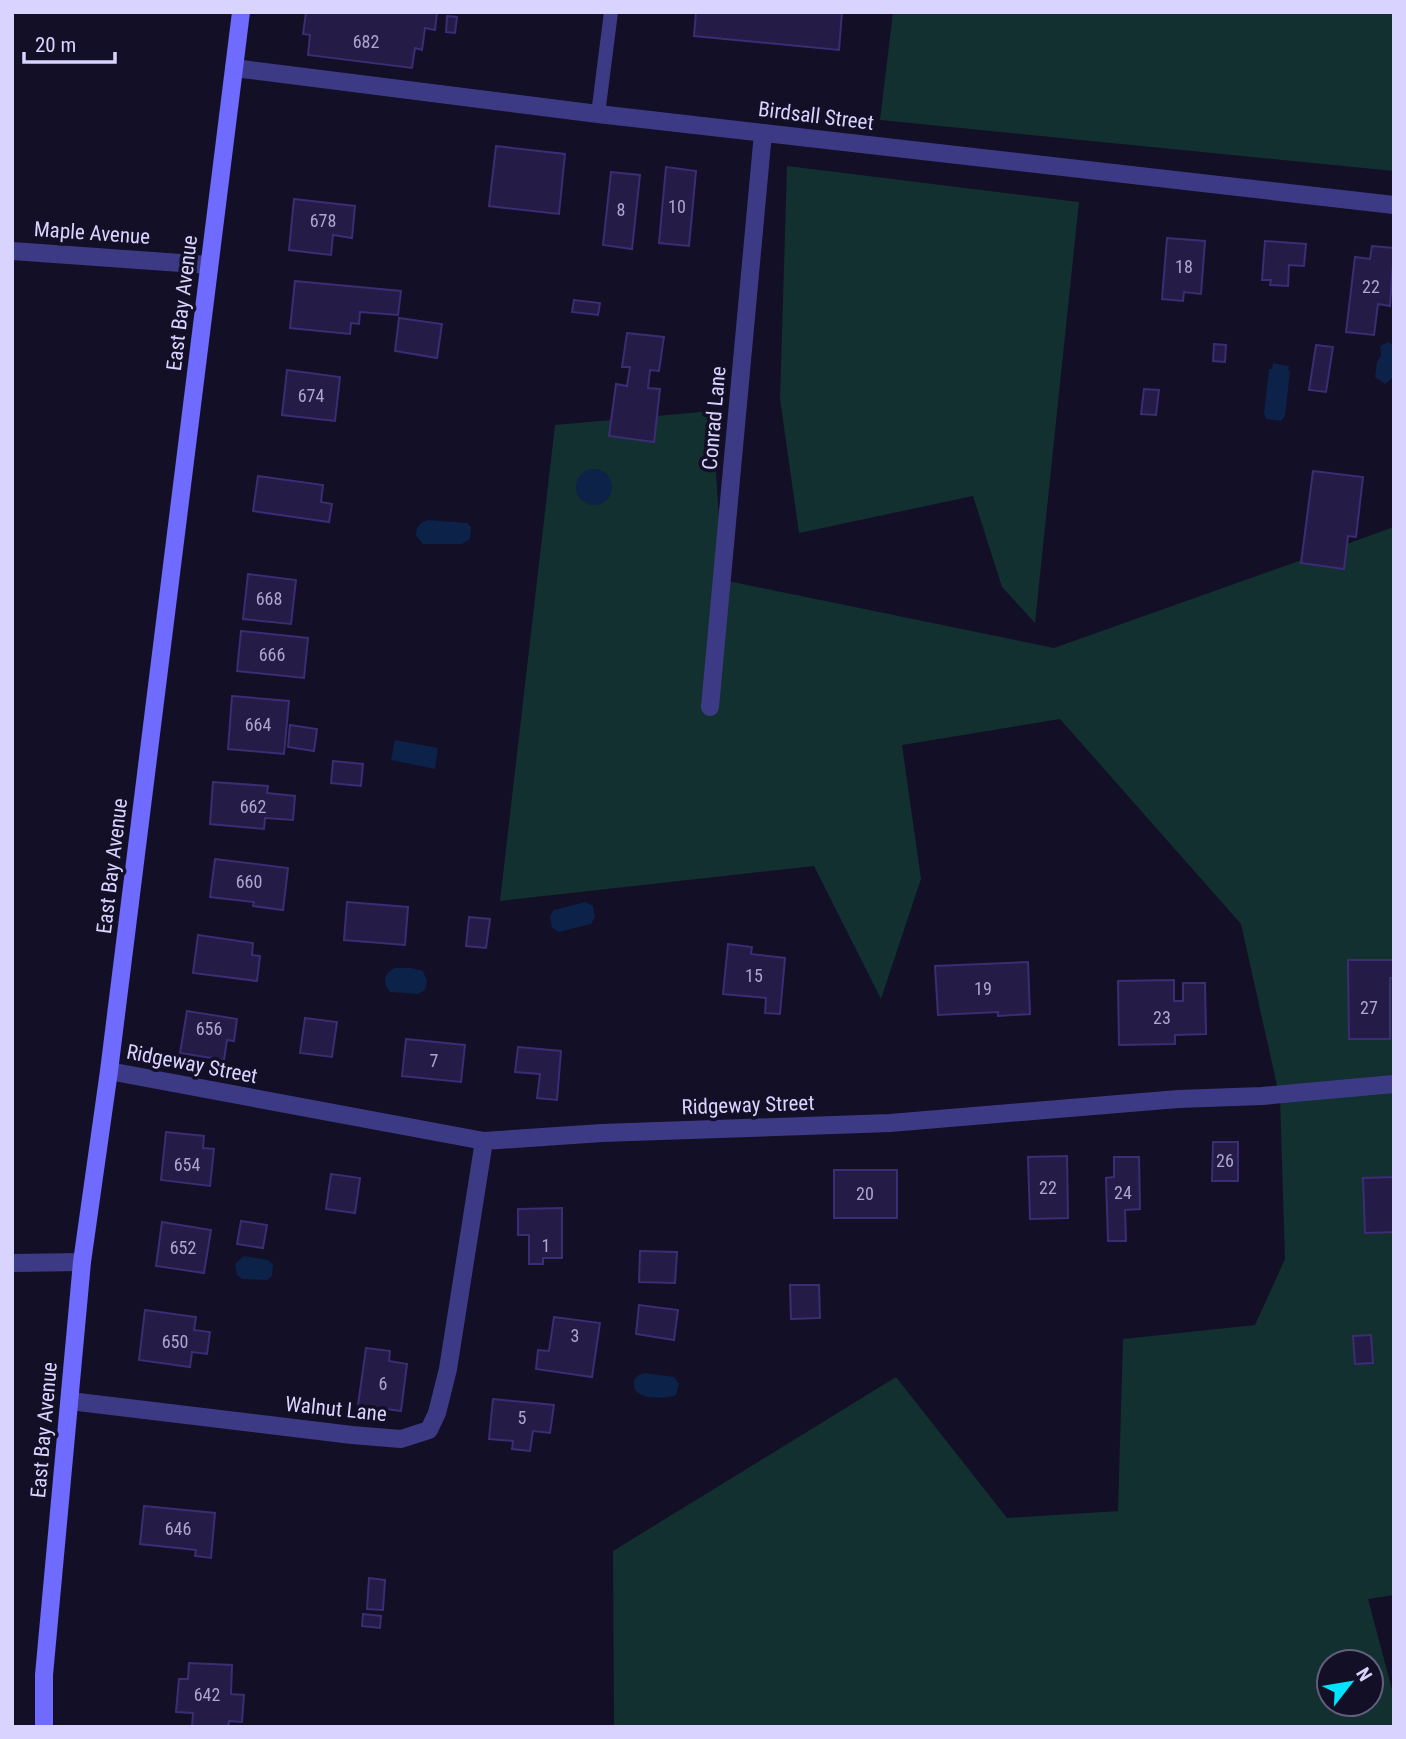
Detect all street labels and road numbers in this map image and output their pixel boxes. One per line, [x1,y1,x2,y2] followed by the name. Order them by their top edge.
[757,97,875,135] street label: Birdsall Street
[33,217,151,249] street label: Maple Avenue
[162,234,202,372] street label: East Bay Avenue
[698,365,730,471] street label: Conrad Lane
[92,797,132,935] street label: East Bay Avenue
[124,1040,260,1088] street label: Ridgeway Street
[681,1091,815,1119] street label: Ridgeway Street
[26,1361,62,1499] street label: East Bay Avenue
[284,1392,388,1426] street label: Walnut Lane

